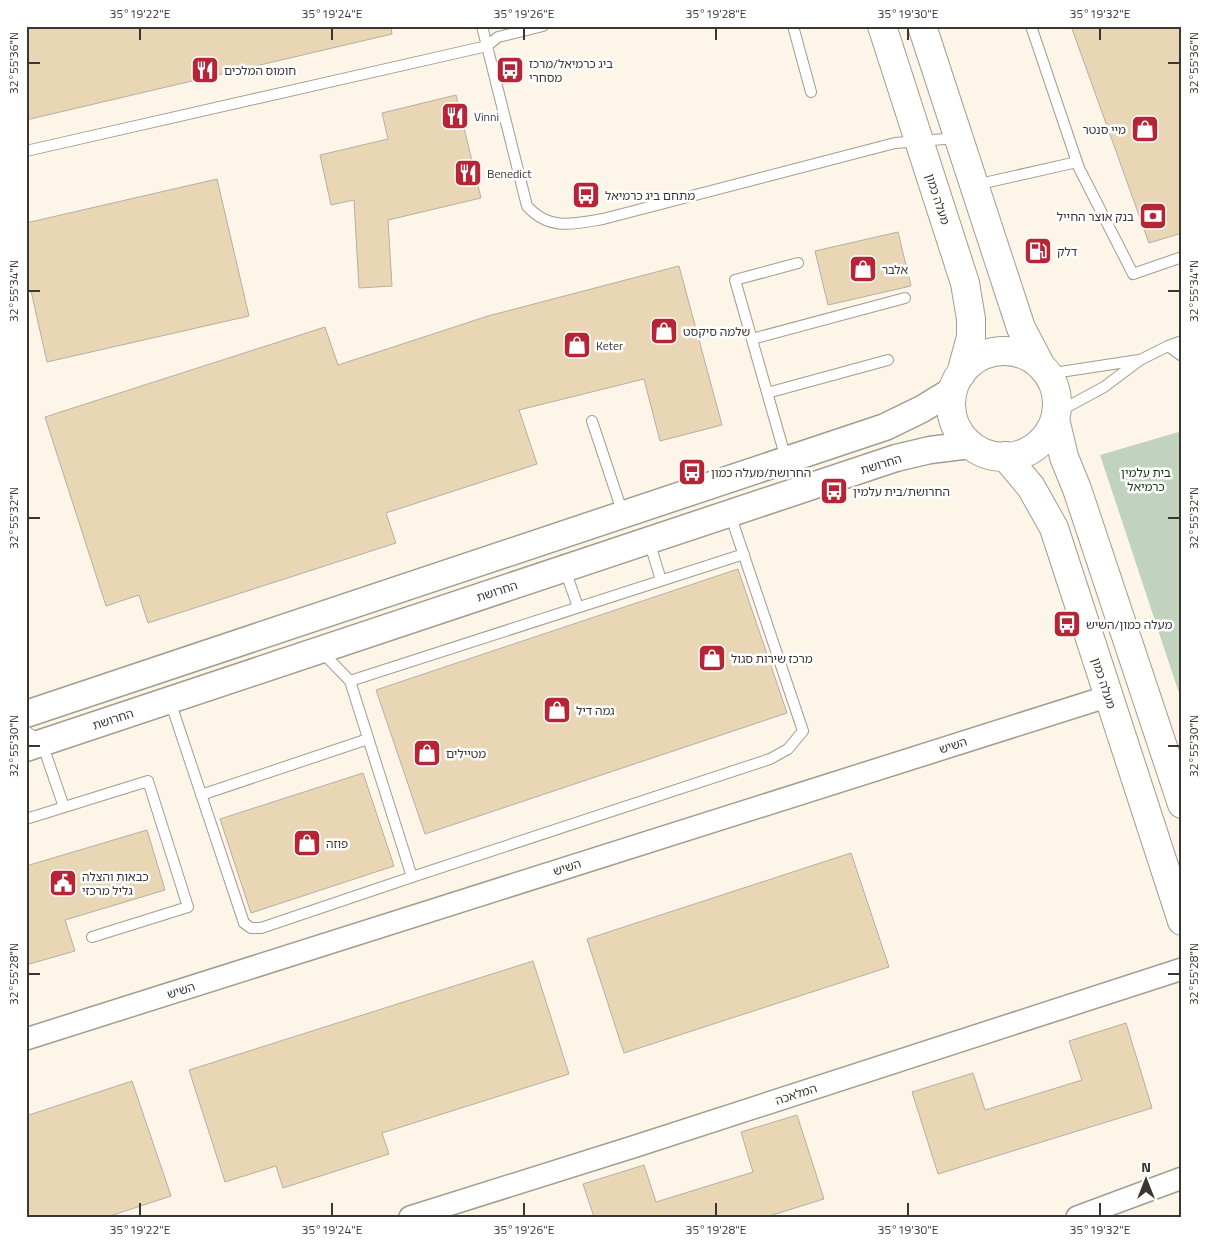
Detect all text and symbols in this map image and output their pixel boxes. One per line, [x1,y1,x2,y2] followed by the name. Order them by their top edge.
[110,4,171,23] text: 35°19'22"E
[302,4,363,23] text: 35°19'24"E
[494,4,555,23] text: 35°19'26"E
[686,4,747,23] text: 35°19'28"E
[878,4,939,23] text: 35°19'30"E
[1070,4,1131,23] text: 35°19'32"E
[4,32,23,94] text: 32°55'36"N
[1184,32,1203,94] text: 32°55'36"N
[529,54,613,87] place label: ביג כרמיאל/מרכז מסחרי
[190,55,220,85] restaurant icon: חומוס המלכים
[495,55,525,85] bus stop icon: ביג כרמיאל/מרכז מסחרי
[224,61,296,80] place label: חומוס המלכים
[440,101,470,131] restaurant icon: Vinni
[474,107,499,126] place label: Vinni
[1130,114,1160,144] shop icon: מיי סנטר
[1083,120,1126,139] place label: מיי סנטר
[453,158,483,188] restaurant icon: Benedict
[487,164,532,183] place label: Benedict
[921,171,955,227] street label: מעלה כמון
[571,180,601,210] bus stop icon: מתחם ביג כרמיאל
[605,186,695,205] place label: מתחם ביג כרמיאל
[1138,201,1168,231] bank icon: בנק אוצר החייל
[1057,207,1134,226] place label: בנק אוצר החייל
[1023,236,1053,266] fuel station icon: דלק
[1057,242,1078,261] place label: דלק
[848,254,878,284] shop icon: אלבר
[4,260,23,322] text: 32°55'34"N
[882,260,909,279] place label: אלבר
[1184,260,1203,322] text: 32°55'34"N
[649,316,679,346] shop icon: שלמה סיקסט
[683,322,750,341] place label: שלמה סיקסט
[562,330,592,360] shop icon: Keter
[596,336,623,355] place label: Keter
[858,449,904,479] street label: החרושת
[677,457,707,487] bus stop icon: החרושת/מעלה כמון
[711,463,811,482] place label: החרושת/מעלה כמון
[1121,463,1171,496] park label: בית עלמין כרמיאל
[819,476,849,506] bus stop icon: החרושת/בית עלמין
[853,482,950,501] place label: החרושת/בית עלמין
[4,487,23,549] text: 32°55'32"N
[1184,487,1203,549] text: 32°55'32"N
[474,575,520,607] street label: החרושת
[1052,609,1082,639] bus stop icon: מעלה כמון/השיש
[1086,615,1173,634] place label: מעלה כמון/השיש
[697,643,727,673] shop icon: מרכז שירות סגול
[731,649,813,668] place label: מרכז שירות סגול
[1087,655,1121,711] street label: מעלה כמון
[542,695,572,725] shop icon: גמה דיל
[576,701,615,720] place label: גמה דיל
[90,703,136,735] street label: החרושת
[4,715,23,777] text: 32°55'30"N
[1184,715,1203,777] text: 32°55'30"N
[936,732,970,758] street label: השיש
[412,738,442,768] shop icon: מטיילים
[446,744,486,763] place label: מטיילים
[292,828,322,858] shop icon: פוזה
[326,834,348,853] place label: פוזה
[550,854,584,880] street label: השיש
[82,867,149,900] place label: כבאות והצלה גליל מרכזי
[48,868,78,898] public building icon: כבאות והצלה גליל מרכזי
[4,943,23,1005] text: 32°55'28"N
[1184,943,1203,1005] text: 32°55'28"N
[164,977,198,1003] street label: השיש
[773,1078,819,1110] street label: המלאכה
[1120,1156,1170,1206] north arrow
[1141,1156,1151,1177] text: N
[110,1220,171,1239] text: 35°19'22"E
[302,1220,363,1239] text: 35°19'24"E
[494,1220,555,1239] text: 35°19'26"E
[686,1220,747,1239] text: 35°19'28"E
[878,1220,939,1239] text: 35°19'30"E
[1070,1220,1131,1239] text: 35°19'32"E

